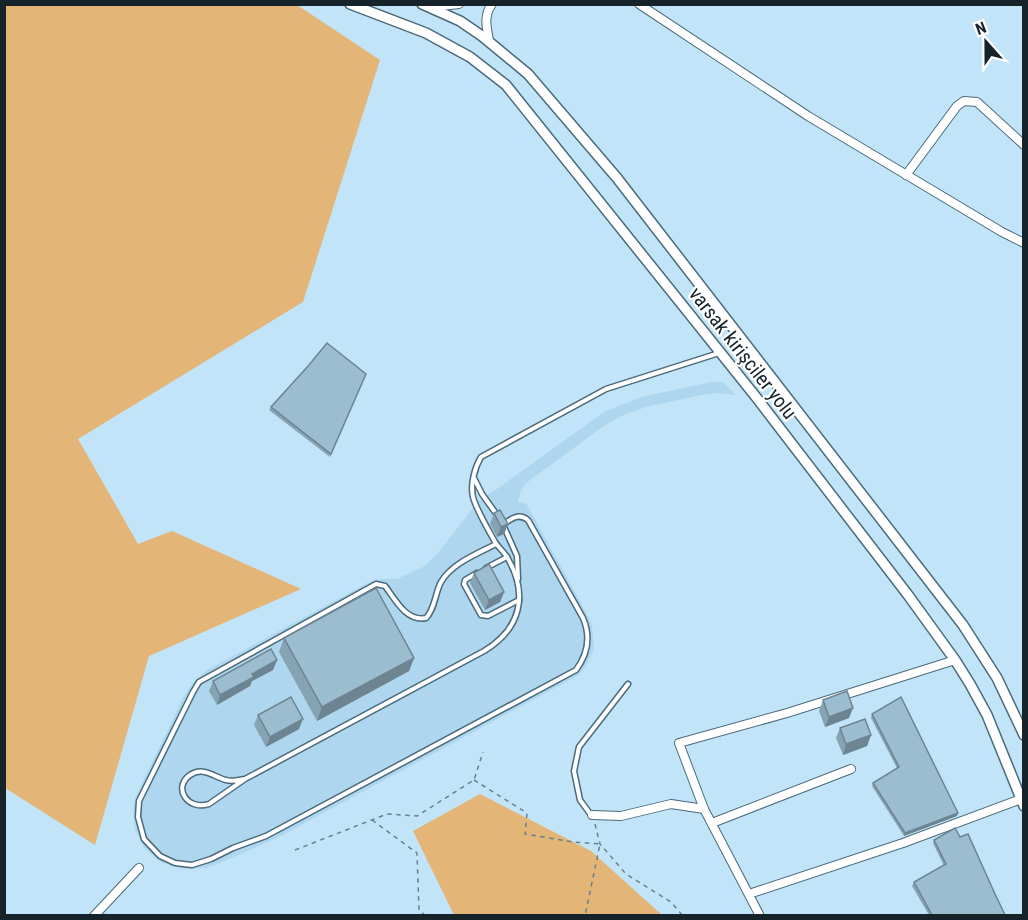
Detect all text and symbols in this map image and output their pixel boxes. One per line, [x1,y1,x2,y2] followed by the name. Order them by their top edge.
[956,12,1016,72] north arrow
[973,18,989,39] text: N
[684,282,802,424] street label: varsak kirişciler yolu

